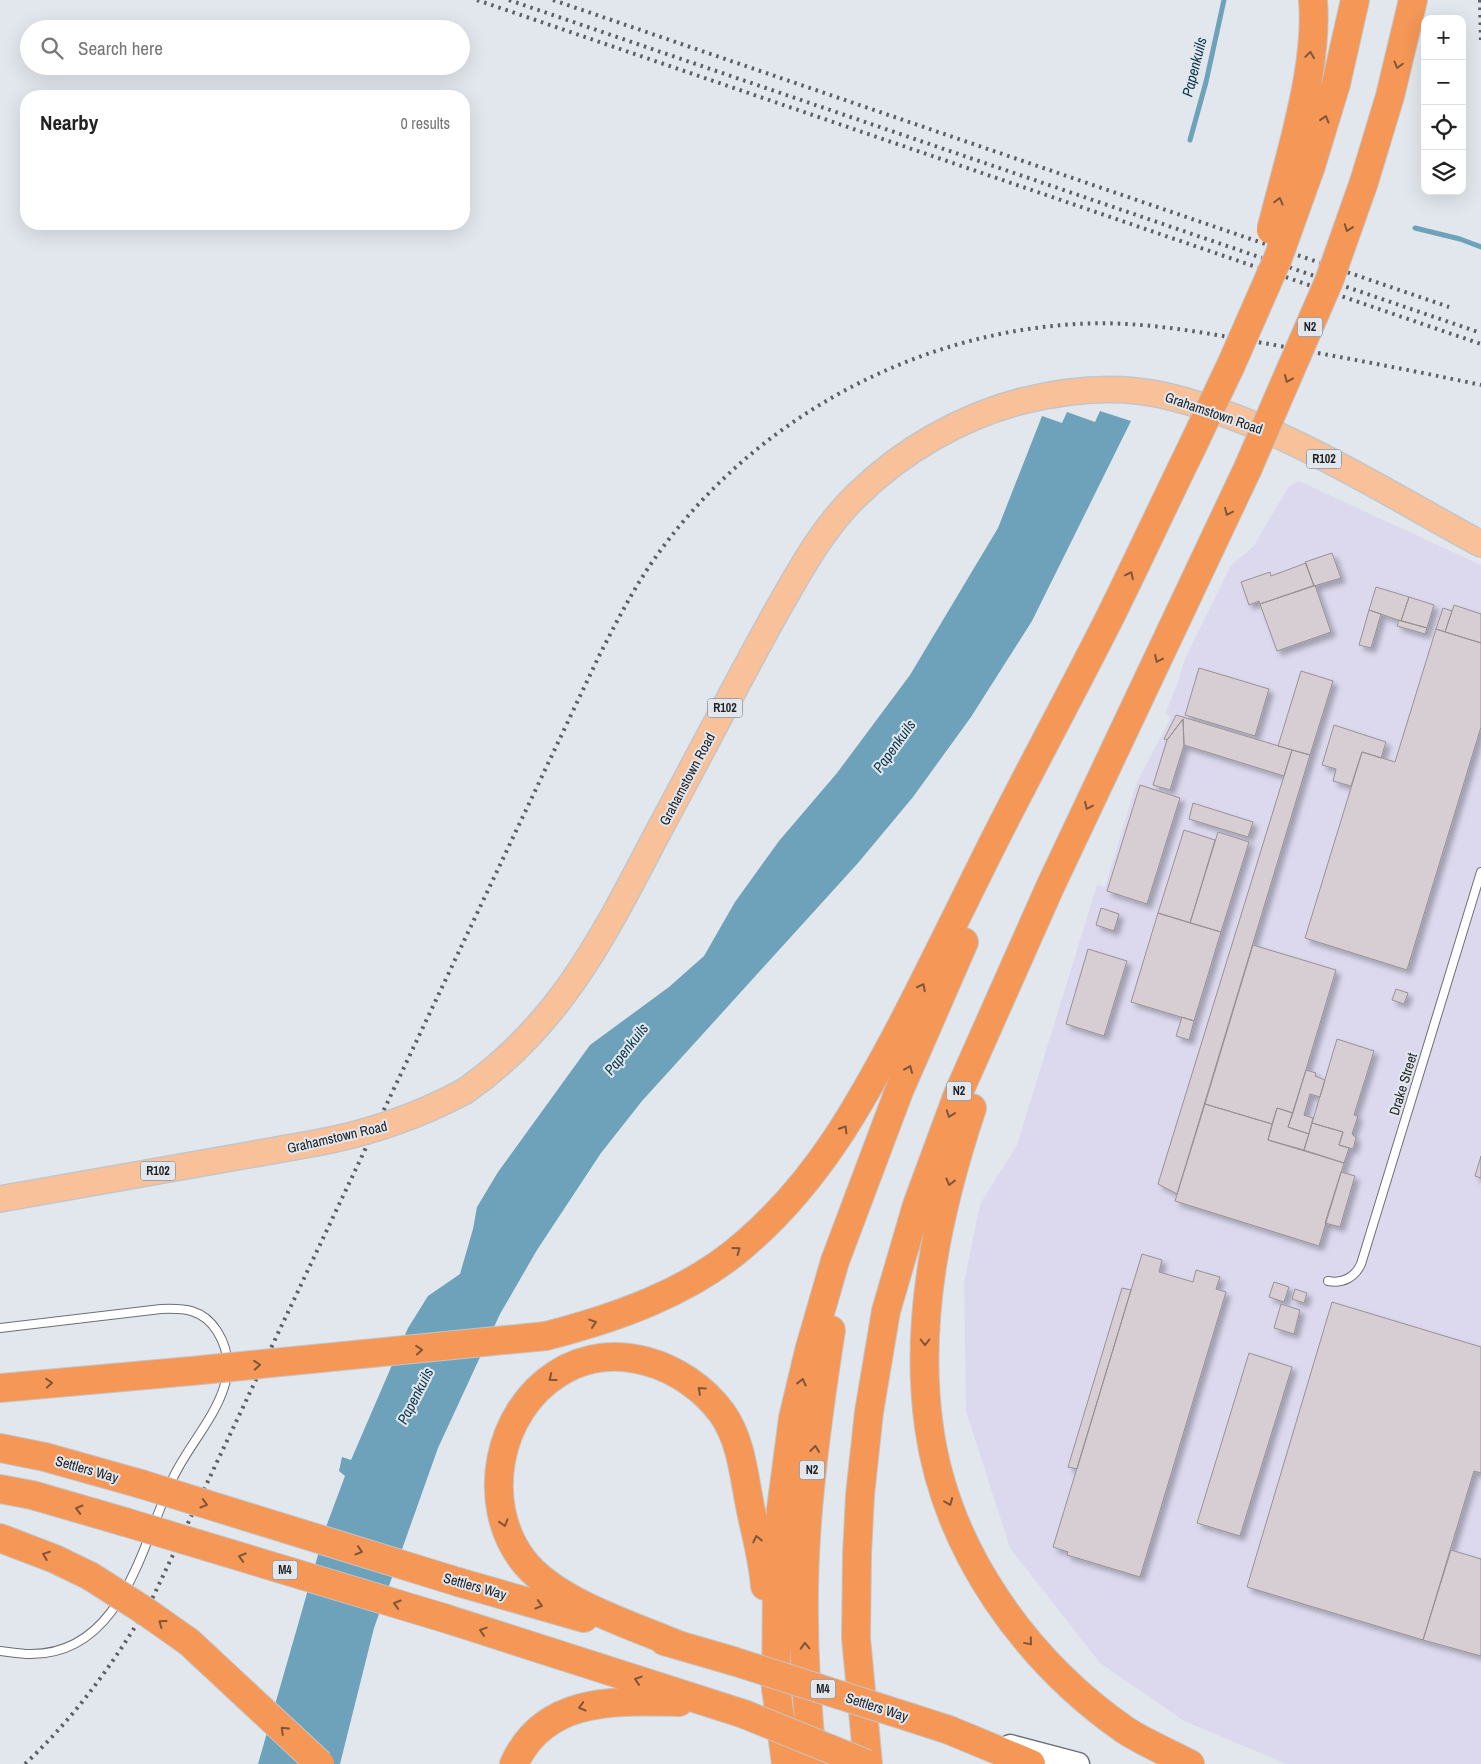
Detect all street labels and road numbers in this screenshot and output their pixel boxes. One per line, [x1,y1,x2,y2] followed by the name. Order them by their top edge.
[1298,318,1322,337] road number: N2
[1163,388,1265,438] street label: Grahamstown Road
[1306,449,1342,468] road number: R102
[708,698,742,718] road number: R102
[655,730,719,828] street label: Grahamstown Road
[1385,1051,1421,1117] street label: Drake Street
[946,1082,972,1100] road number: N2
[285,1117,389,1157] street label: Grahamstown Road
[140,1162,176,1180] road number: R102
[53,1451,121,1487] street label: Settlers Way
[800,1460,824,1480] road number: N2
[272,1560,298,1580] road number: M4
[441,1568,509,1604] street label: Settlers Way
[810,1680,836,1698] road number: M4
[843,1688,911,1726] street label: Settlers Way

